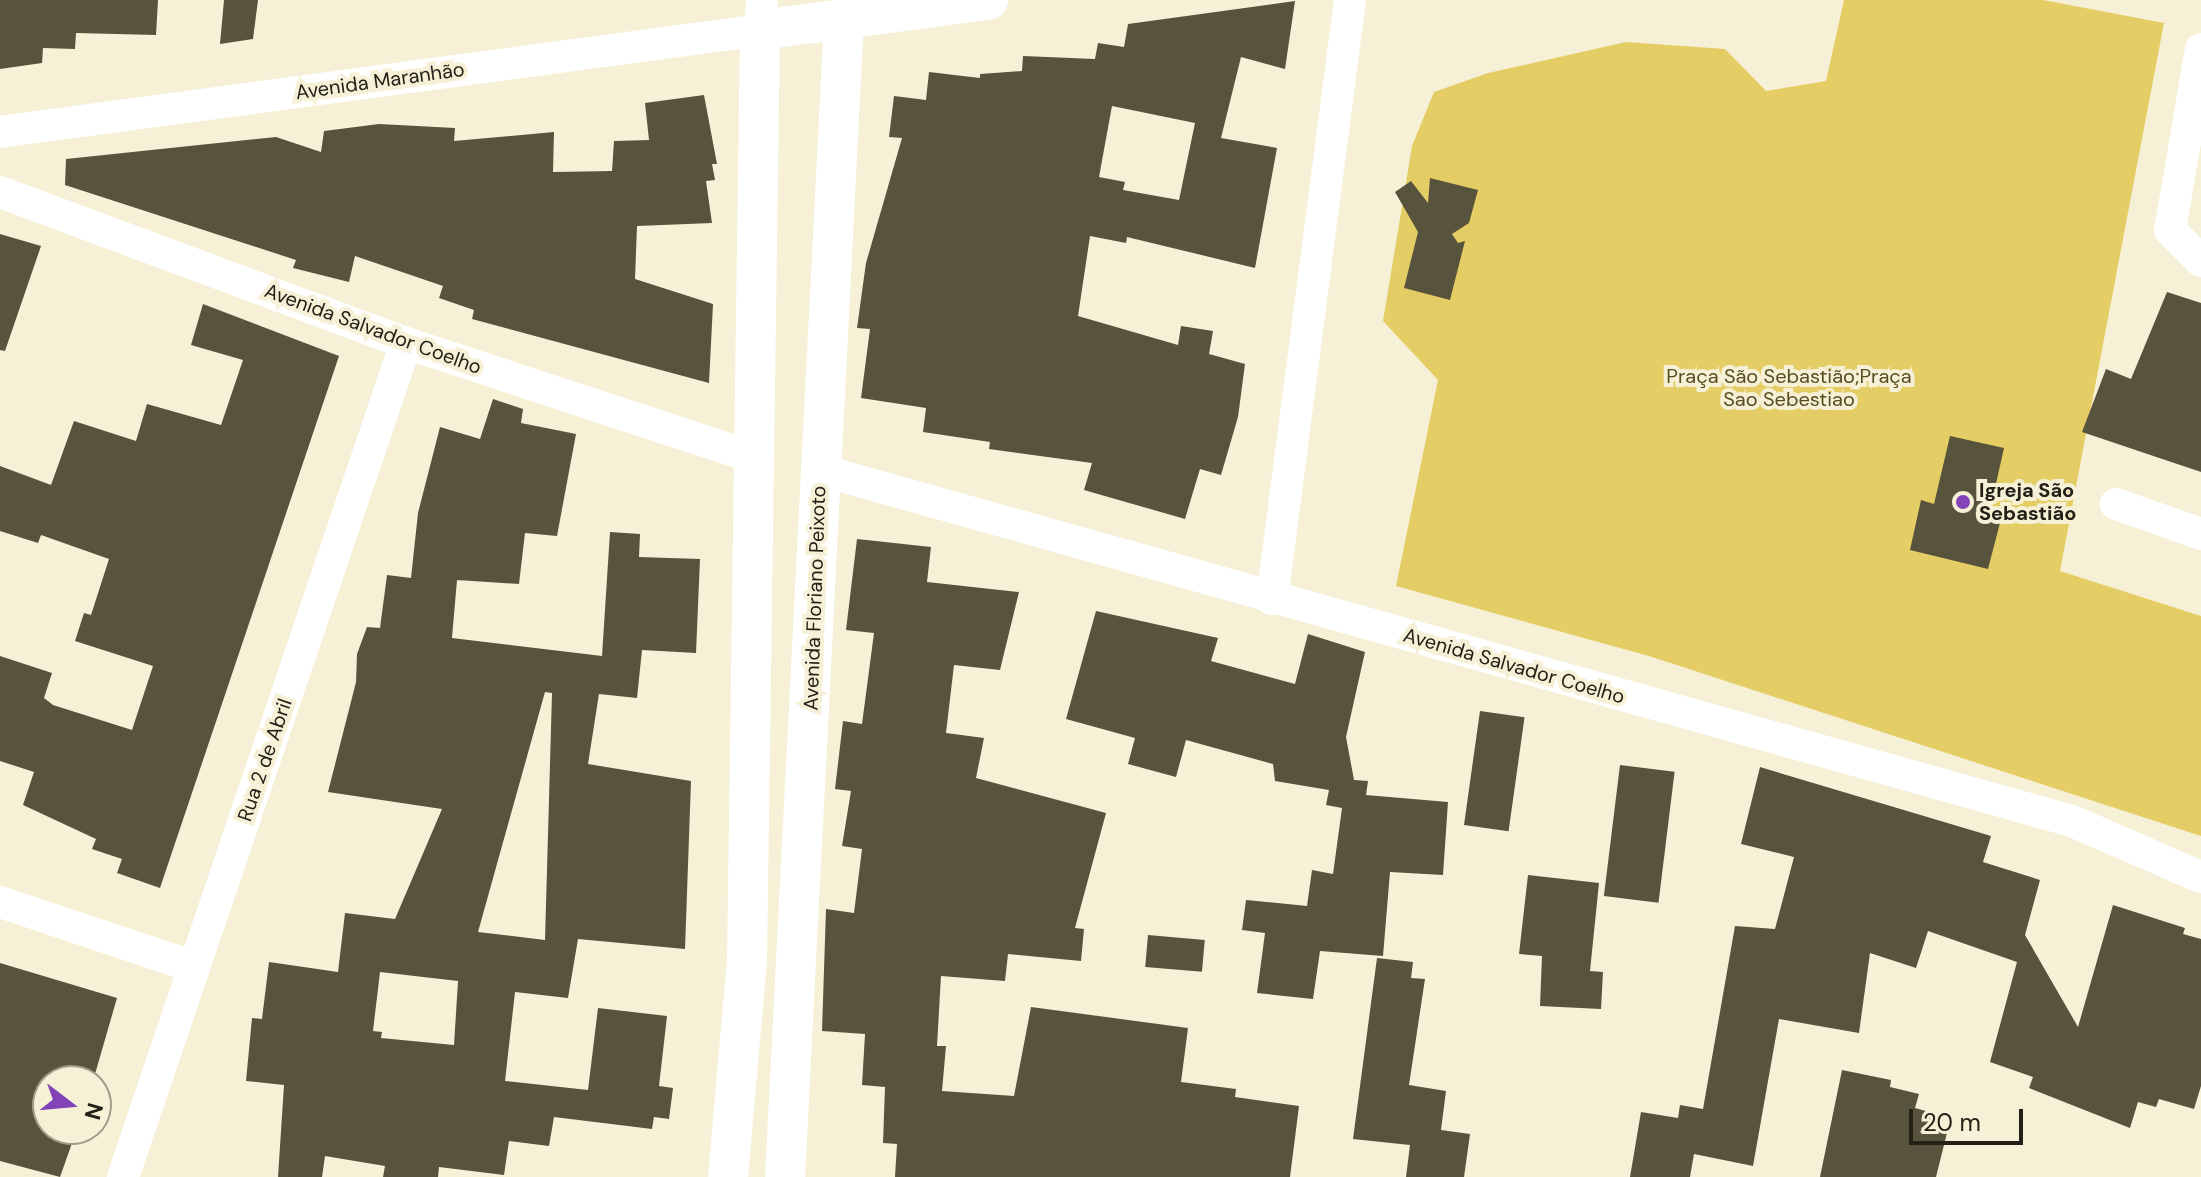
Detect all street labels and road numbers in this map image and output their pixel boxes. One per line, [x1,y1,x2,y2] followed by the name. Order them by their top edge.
[294,57,466,105] street label: Avenida Maranhão
[261,279,485,379] street label: Avenida Salvador Coelho
[799,485,831,711] street label: Avenida Floriano Peixoto
[1401,623,1627,709] street label: Avenida Salvador Coelho
[233,696,297,824] street label: Rua 2 de Abril

